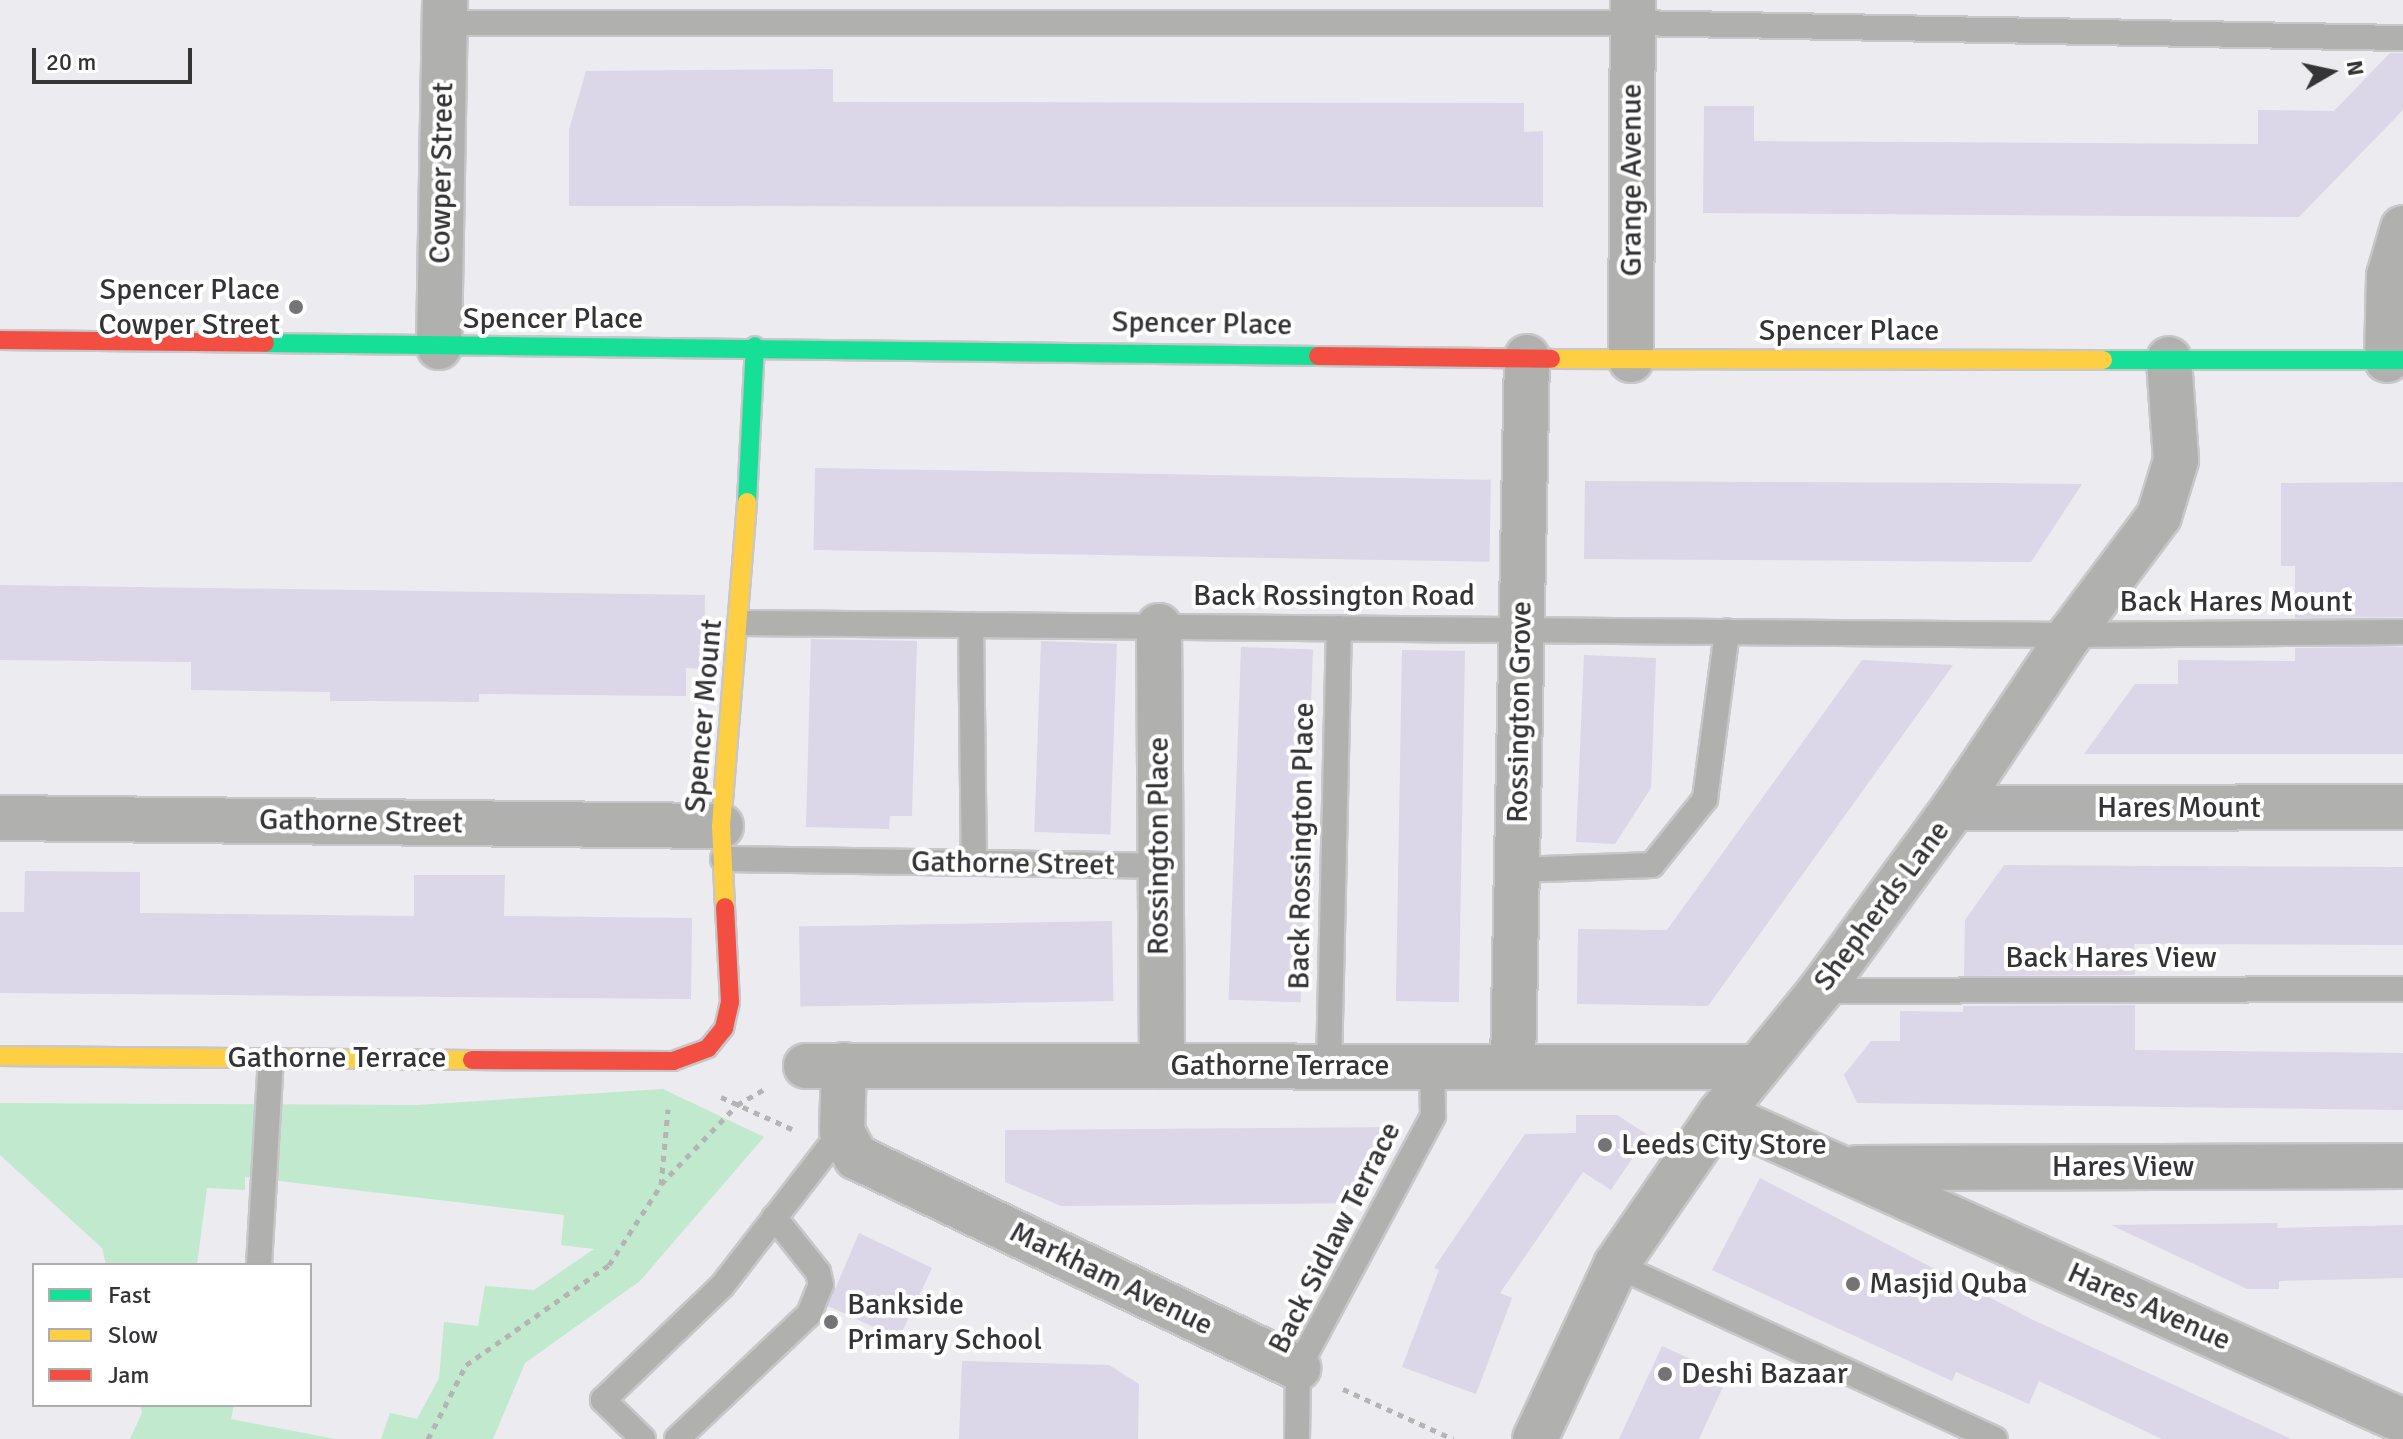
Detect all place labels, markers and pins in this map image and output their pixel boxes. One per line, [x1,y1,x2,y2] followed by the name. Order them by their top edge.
[98,272,280,342] place label: Spencer Place Cowper Street
[287,298,305,316] marker: Spencer Place Cowper Street
[1621,1127,1827,1163] place label: Leeds City Store
[1596,1136,1614,1154] marker: Leeds City Store
[1869,1266,2028,1302] place label: Masjid Quba
[1844,1275,1862,1293] marker: Masjid Quba
[847,1287,1042,1358] place label: Bankside Primary School
[822,1313,840,1331] marker: Bankside Primary School
[1681,1356,1848,1392] place label: Deshi Bazaar
[1656,1365,1674,1383] marker: Deshi Bazaar

